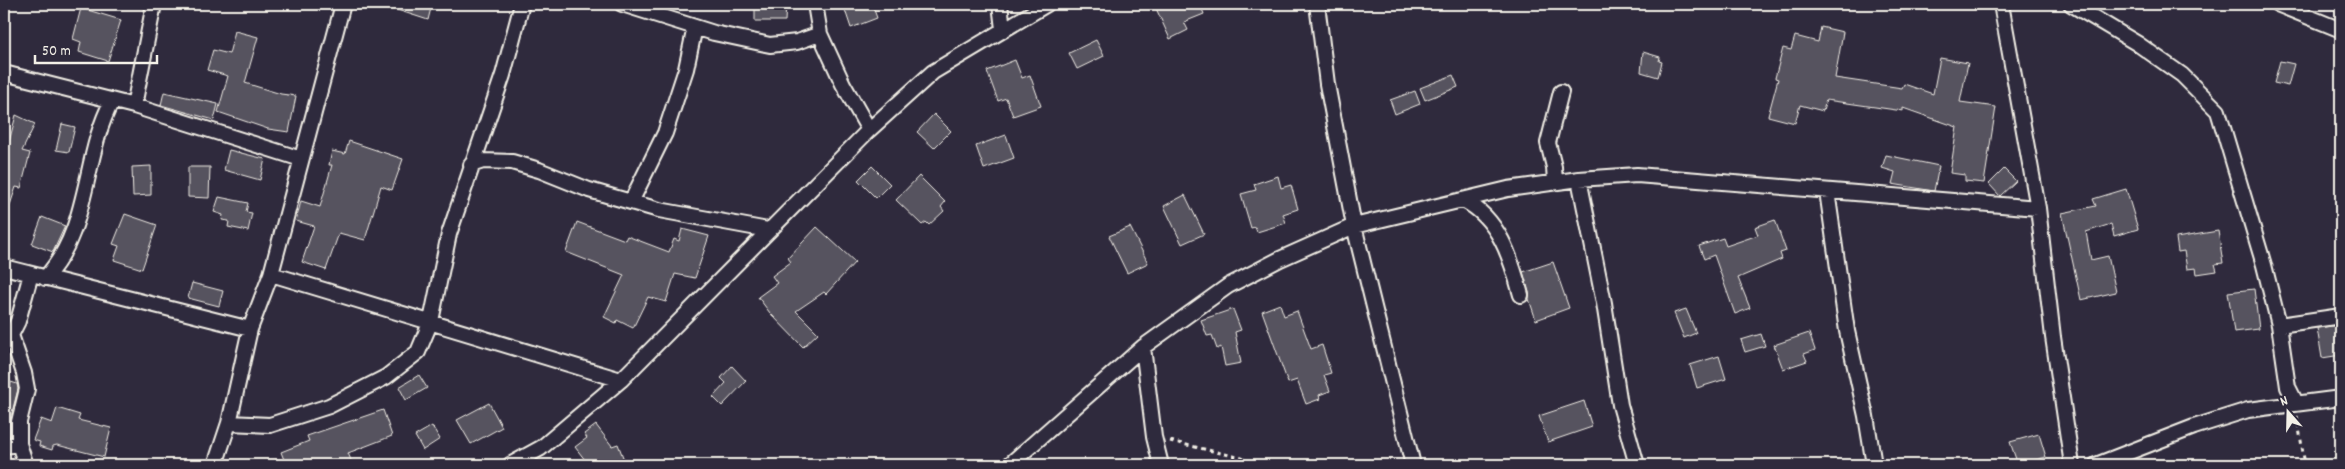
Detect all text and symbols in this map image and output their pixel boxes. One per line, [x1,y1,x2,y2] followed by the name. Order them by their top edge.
[35,32,158,64] scale bar
[42,41,71,63] text: 50 m
[2262,386,2312,436] north arrow
[2278,391,2291,412] text: N

